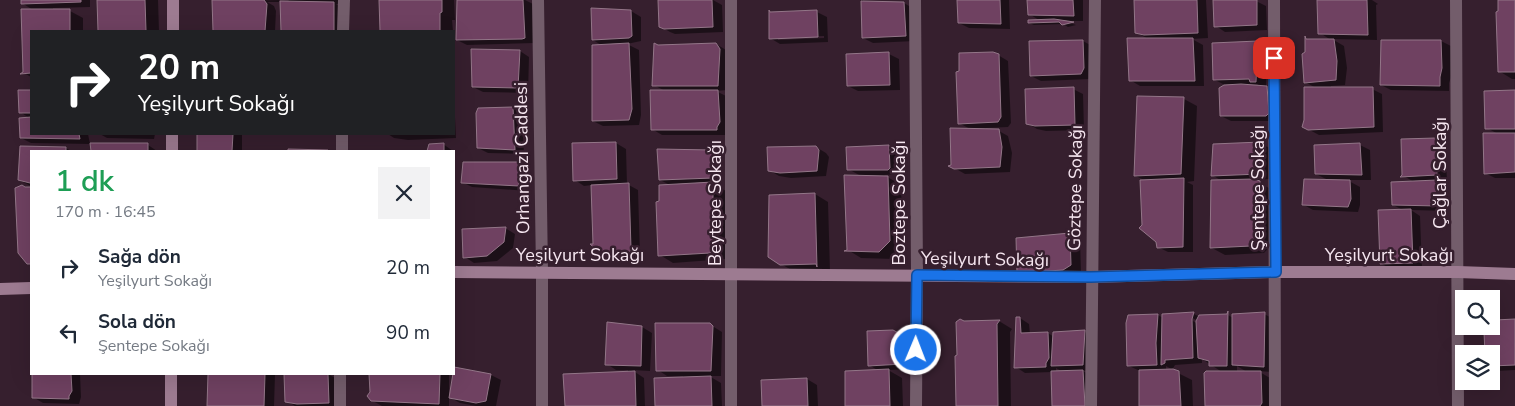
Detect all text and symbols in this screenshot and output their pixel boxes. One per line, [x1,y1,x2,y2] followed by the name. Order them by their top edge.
[1253,37,1295,79] pin
[138,44,220,91] text: 20 m
[1260,44,1288,72] icon: arrive
[55,50,120,115] icon: right
[509,82,535,234] street label: Orhangazi Caddesi
[138,89,295,119] text: Yeşilyurt Sokağı
[1428,117,1452,229] street label: Çağlar Sokağı
[1062,125,1088,251] street label: Göztepe Sokağı
[1246,125,1270,251] street label: Şentepe Sokağı
[703,140,727,266] street label: Beytepe Sokağı
[887,140,911,266] street label: Boztepe Sokağı
[55,161,114,202] text: 1 dk
[378,167,430,219] button: close
[55,201,156,223] text: 170 m · 16:45
[515,243,644,267] street label: Yeşilyurt Sokağı
[1324,243,1453,267] street label: Yeşilyurt Sokağı
[98,244,181,270] text: Sağa dön
[920,246,1049,272] street label: Yeşilyurt Sokağı
[55,254,83,282] icon: right
[386,255,430,281] text: 20 m
[98,270,212,292] text: Yeşilyurt Sokağı
[1455,290,1500,390] map controls
[1455,290,1500,335] button: search
[98,309,176,335] text: Sola dön
[55,319,83,347] icon: left
[386,320,430,346] text: 90 m
[889,323,941,375] position arrow
[98,335,210,357] text: Şentepe Sokağı
[1455,345,1500,390] button: layers

